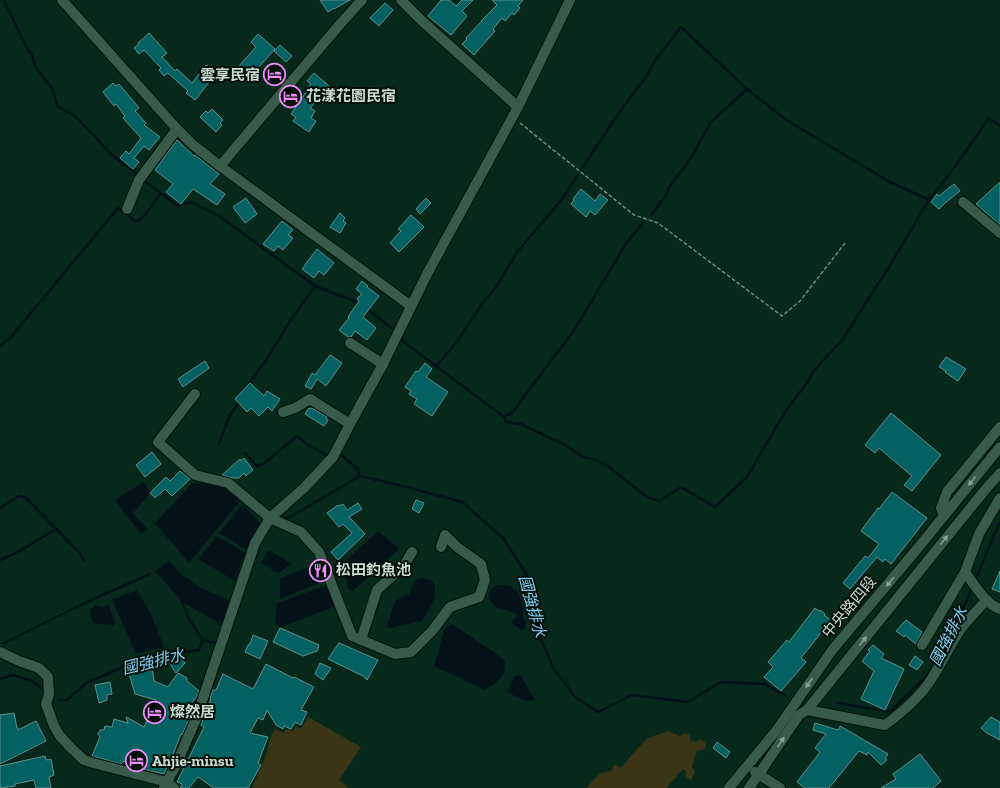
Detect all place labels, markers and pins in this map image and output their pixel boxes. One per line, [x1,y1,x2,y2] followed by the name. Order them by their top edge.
[262,62,288,88] hotel icon: 雲享民宿
[200,66,260,84] place label: 雲享民宿
[277,83,303,109] hotel icon: 花漾花園民宿
[306,87,396,105] place label: 花漾花園民宿
[307,557,333,583] restaurant icon: 松田釣魚池
[336,561,411,579] place label: 松田釣魚池
[141,699,167,725] hotel icon: 燦然居
[170,703,215,721] place label: 燦然居
[124,748,150,774] hotel icon: Ahjie-minsu
[152,752,234,770] place label: Ahjie-minsu

